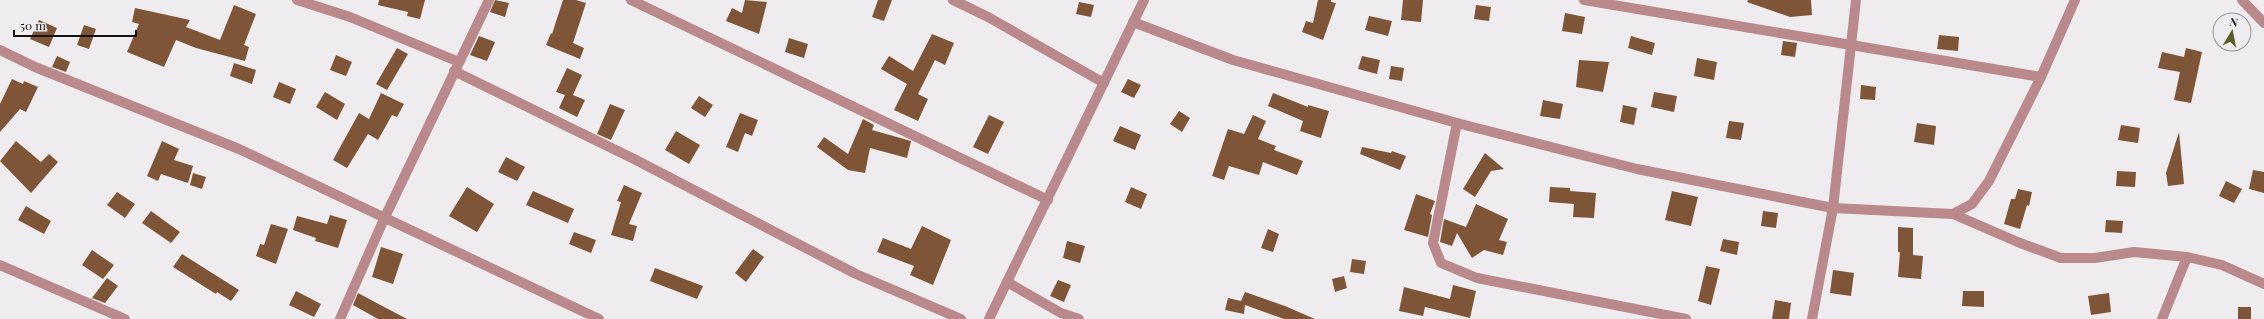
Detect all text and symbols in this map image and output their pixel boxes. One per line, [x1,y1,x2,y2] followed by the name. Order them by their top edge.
[14,12,136,38] scale bar
[2212,12,2252,52] north arrow
[2229,14,2239,30] text: N
[20,17,46,33] text: 50 m

